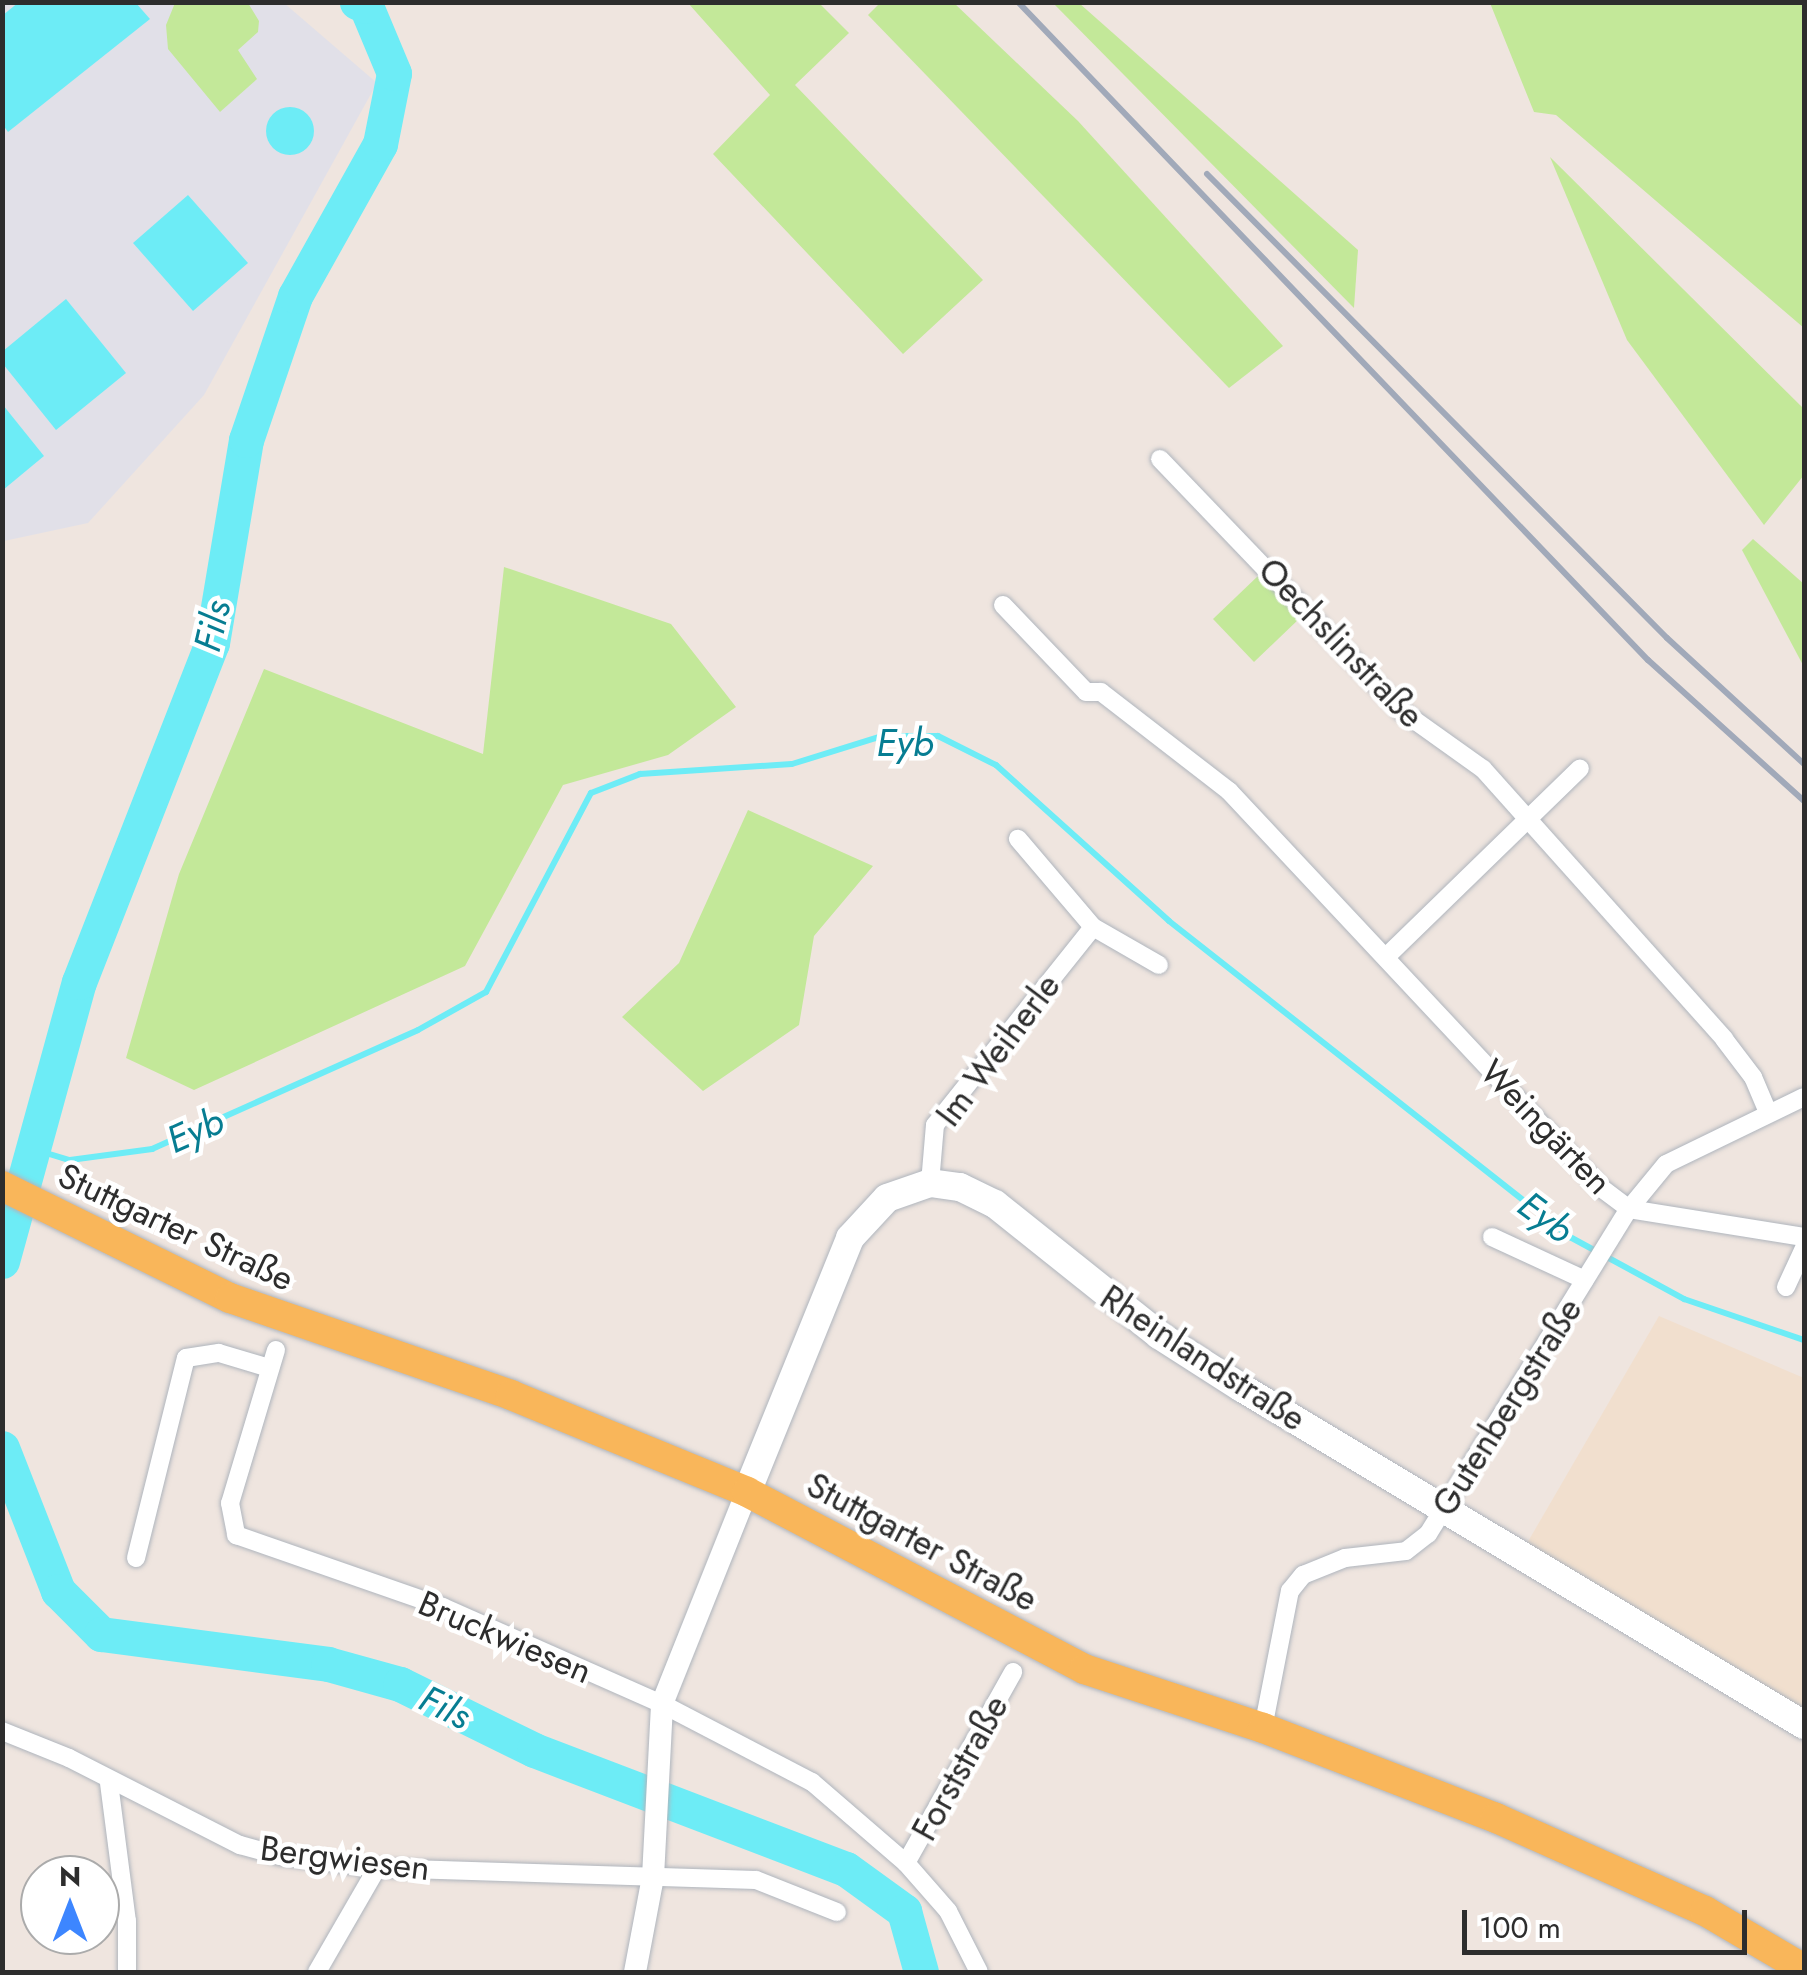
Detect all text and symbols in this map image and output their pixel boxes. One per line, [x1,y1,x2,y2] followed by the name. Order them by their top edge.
[1250,549,1432,737] street label: Oechslinstraße
[184,596,240,656] water label: Fils
[876,720,934,766] water label: Eyb
[927,966,1069,1134] street label: Im Weiherle
[1471,1051,1621,1203] street label: Weingärten
[159,1097,231,1163] water label: Eyb
[52,1154,300,1300] street label: Stuttgarter Straße
[1509,1181,1583,1253] water label: Eyb
[1093,1276,1313,1440] street label: Rheinlandstraße
[1423,1290,1591,1524] street label: Gutenbergstraße
[800,1464,1044,1620] street label: Stuttgarter Straße
[412,1582,598,1692] street label: Bruckwiesen
[412,1675,478,1739] water label: Fils
[903,1688,1017,1848] street label: Forststraße
[258,1827,432,1889] street label: Bergwiesen
[20,1855,120,1955] north arrow
[59,1856,81,1897] text: N
[1467,1890,1752,1952] scale bar
[1479,1906,1561,1949] text: 100 m

